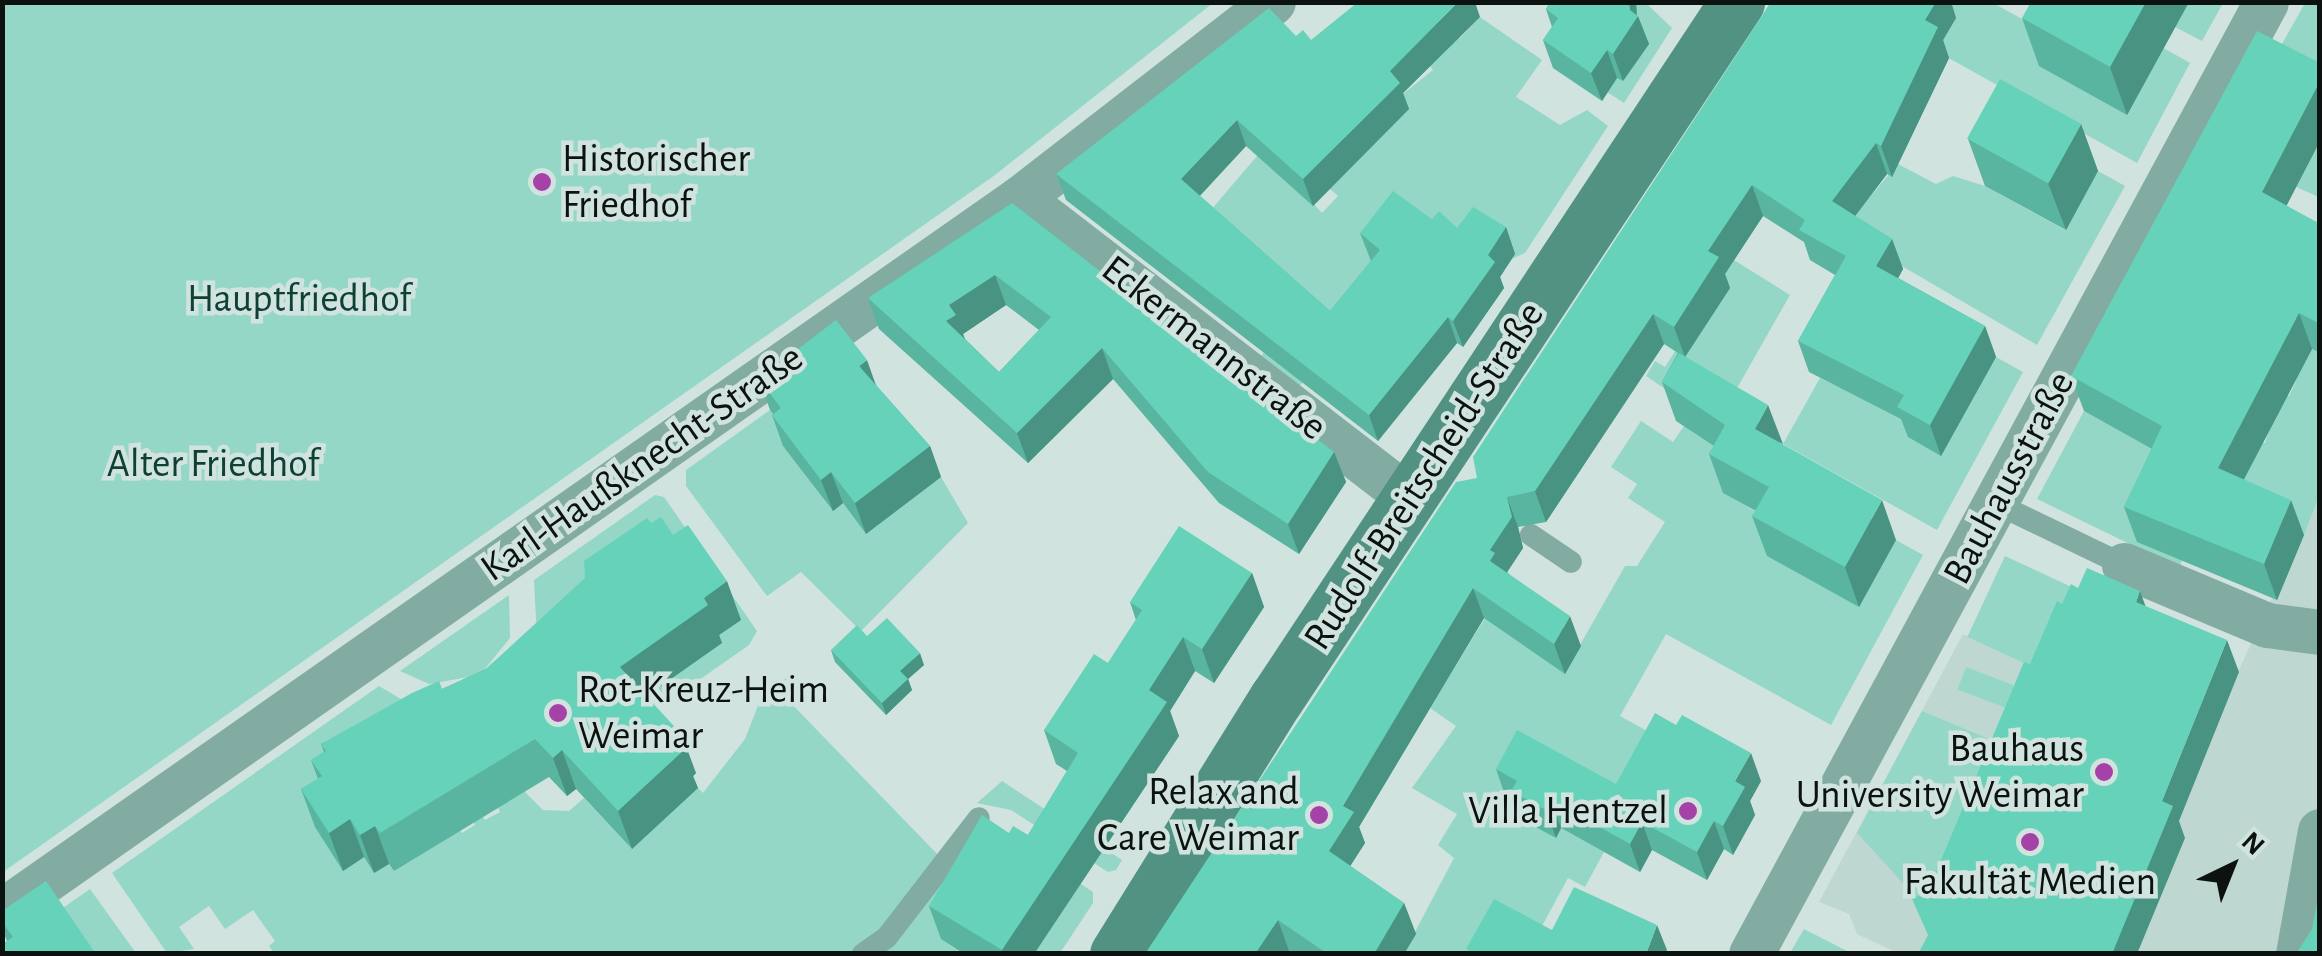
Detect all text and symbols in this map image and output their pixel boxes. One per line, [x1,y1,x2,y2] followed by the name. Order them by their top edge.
[562,135,750,229] place label: Historischer Friedhof
[531,171,553,193] marker: Historischer Friedhof
[1092,245,1336,451] street label: Eckermannstraße
[187,275,411,323] park label: Hauptfriedhof
[1293,293,1555,659] street label: Rudolf-Breitscheid-Straße
[472,334,812,592] street label: Karl-Haußknecht-Straße
[1933,363,2085,593] street label: Bauhausstraße
[107,440,319,488] park label: Alter Friedhof
[578,666,829,760] place label: Rot-Kreuz-Heim Weimar
[547,702,569,724] marker: Rot-Kreuz-Heim Weimar
[1796,725,2084,819] place label: Bauhaus University Weimar
[2093,761,2115,783] marker: Bauhaus University Weimar
[1097,768,1299,862] place label: Relax and Care Weimar
[1468,787,1668,835] place label: Villa Hentzel
[1677,800,1699,822] marker: Villa Hentzel
[1308,804,1330,826] marker: Relax and Care Weimar
[2182,816,2282,916] north arrow
[2236,827,2269,861] text: N
[2019,831,2041,853] marker: Fakultät Medien
[1904,858,2156,906] place label: Fakultät Medien

